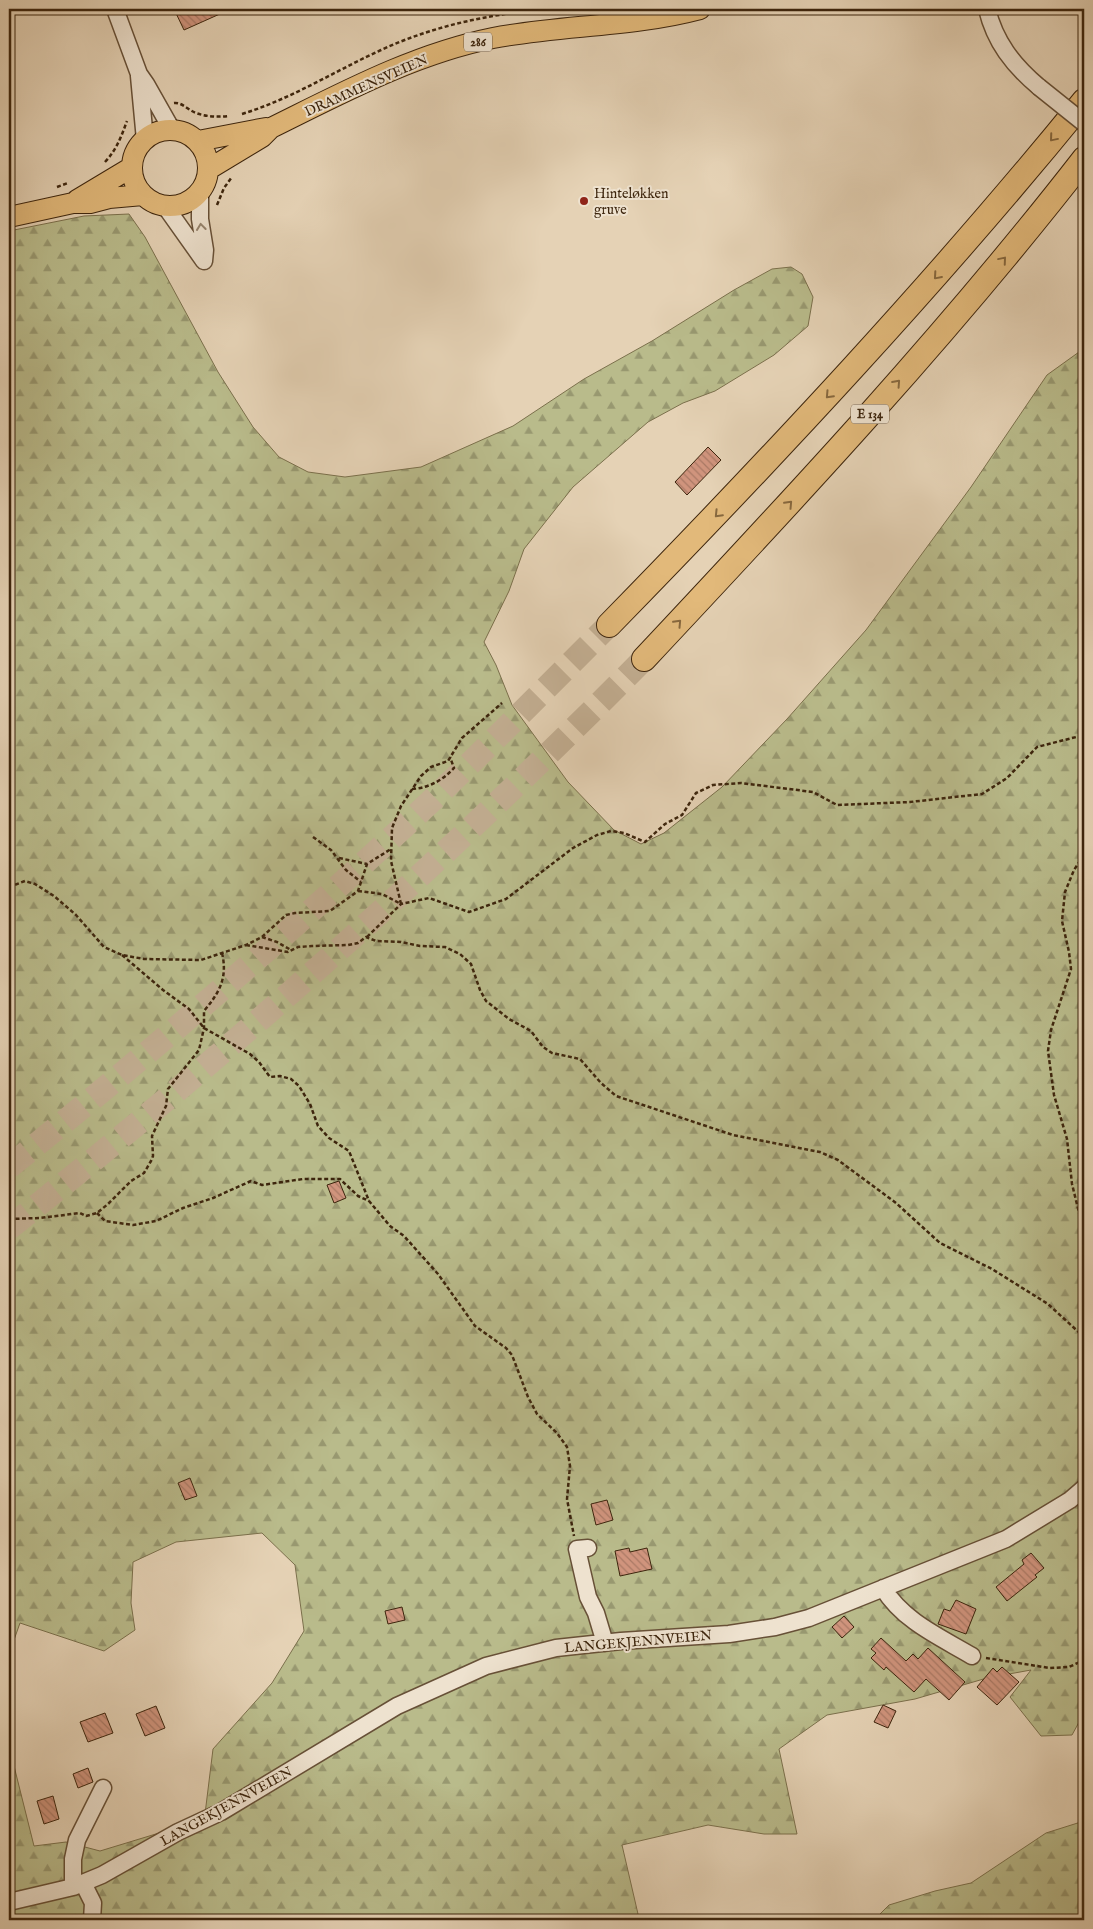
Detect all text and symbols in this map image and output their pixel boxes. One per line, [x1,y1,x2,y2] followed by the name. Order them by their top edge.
[464,32,492,52] road number: 286
[302,51,431,121] street label: DRAMMENSVEIEN
[1050,133,1059,142] one-way arrow
[594,185,669,219] place label: Hinteløkken gruve
[578,195,590,207] marker: Hinteløkken gruve
[196,223,207,231] one-way arrow
[997,257,1005,266] one-way arrow
[933,270,942,279] one-way arrow
[891,380,900,389] one-way arrow
[826,390,835,399] one-way arrow
[851,404,889,424] road number: E 134
[783,501,792,510] one-way arrow
[715,508,724,517] one-way arrow
[672,620,681,629] one-way arrow
[563,1627,713,1657] street label: LANGEKJENNVEIEN
[157,1763,296,1851] street label: LANGEKJENNVEIEN

